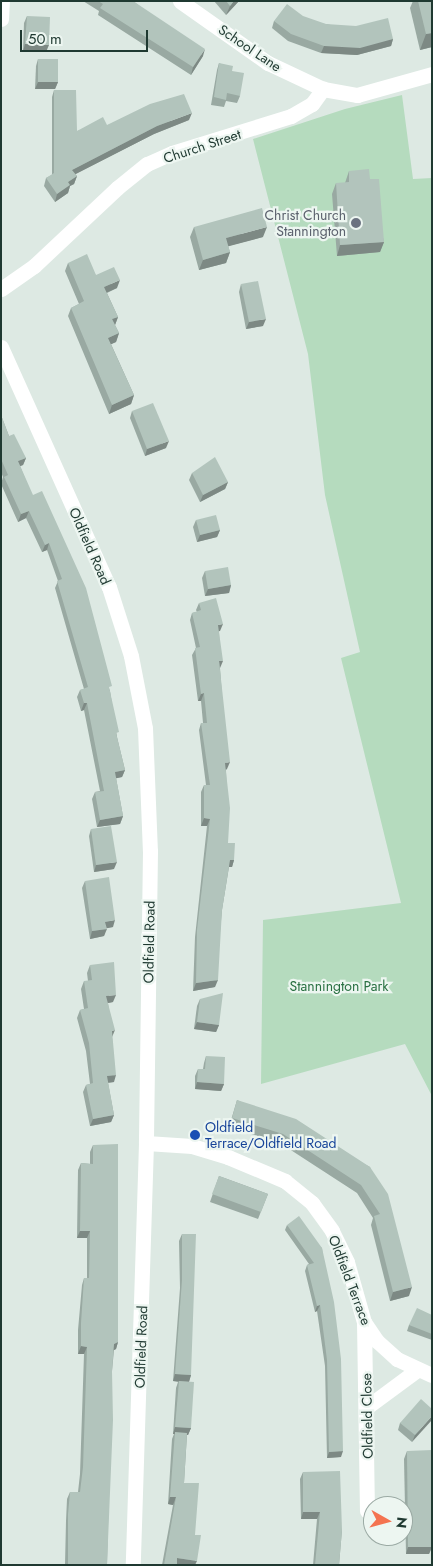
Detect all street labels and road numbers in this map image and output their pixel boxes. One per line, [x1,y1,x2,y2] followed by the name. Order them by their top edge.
[215,21,285,75] street label: School Lane
[161,126,243,166] street label: Church Street
[66,505,114,587] street label: Oldfield Road
[140,901,158,983] street label: Oldfield Road
[325,1233,375,1327] street label: Oldfield Terrace
[131,1305,151,1389] street label: Oldfield Road
[358,1373,376,1459] street label: Oldfield Close

